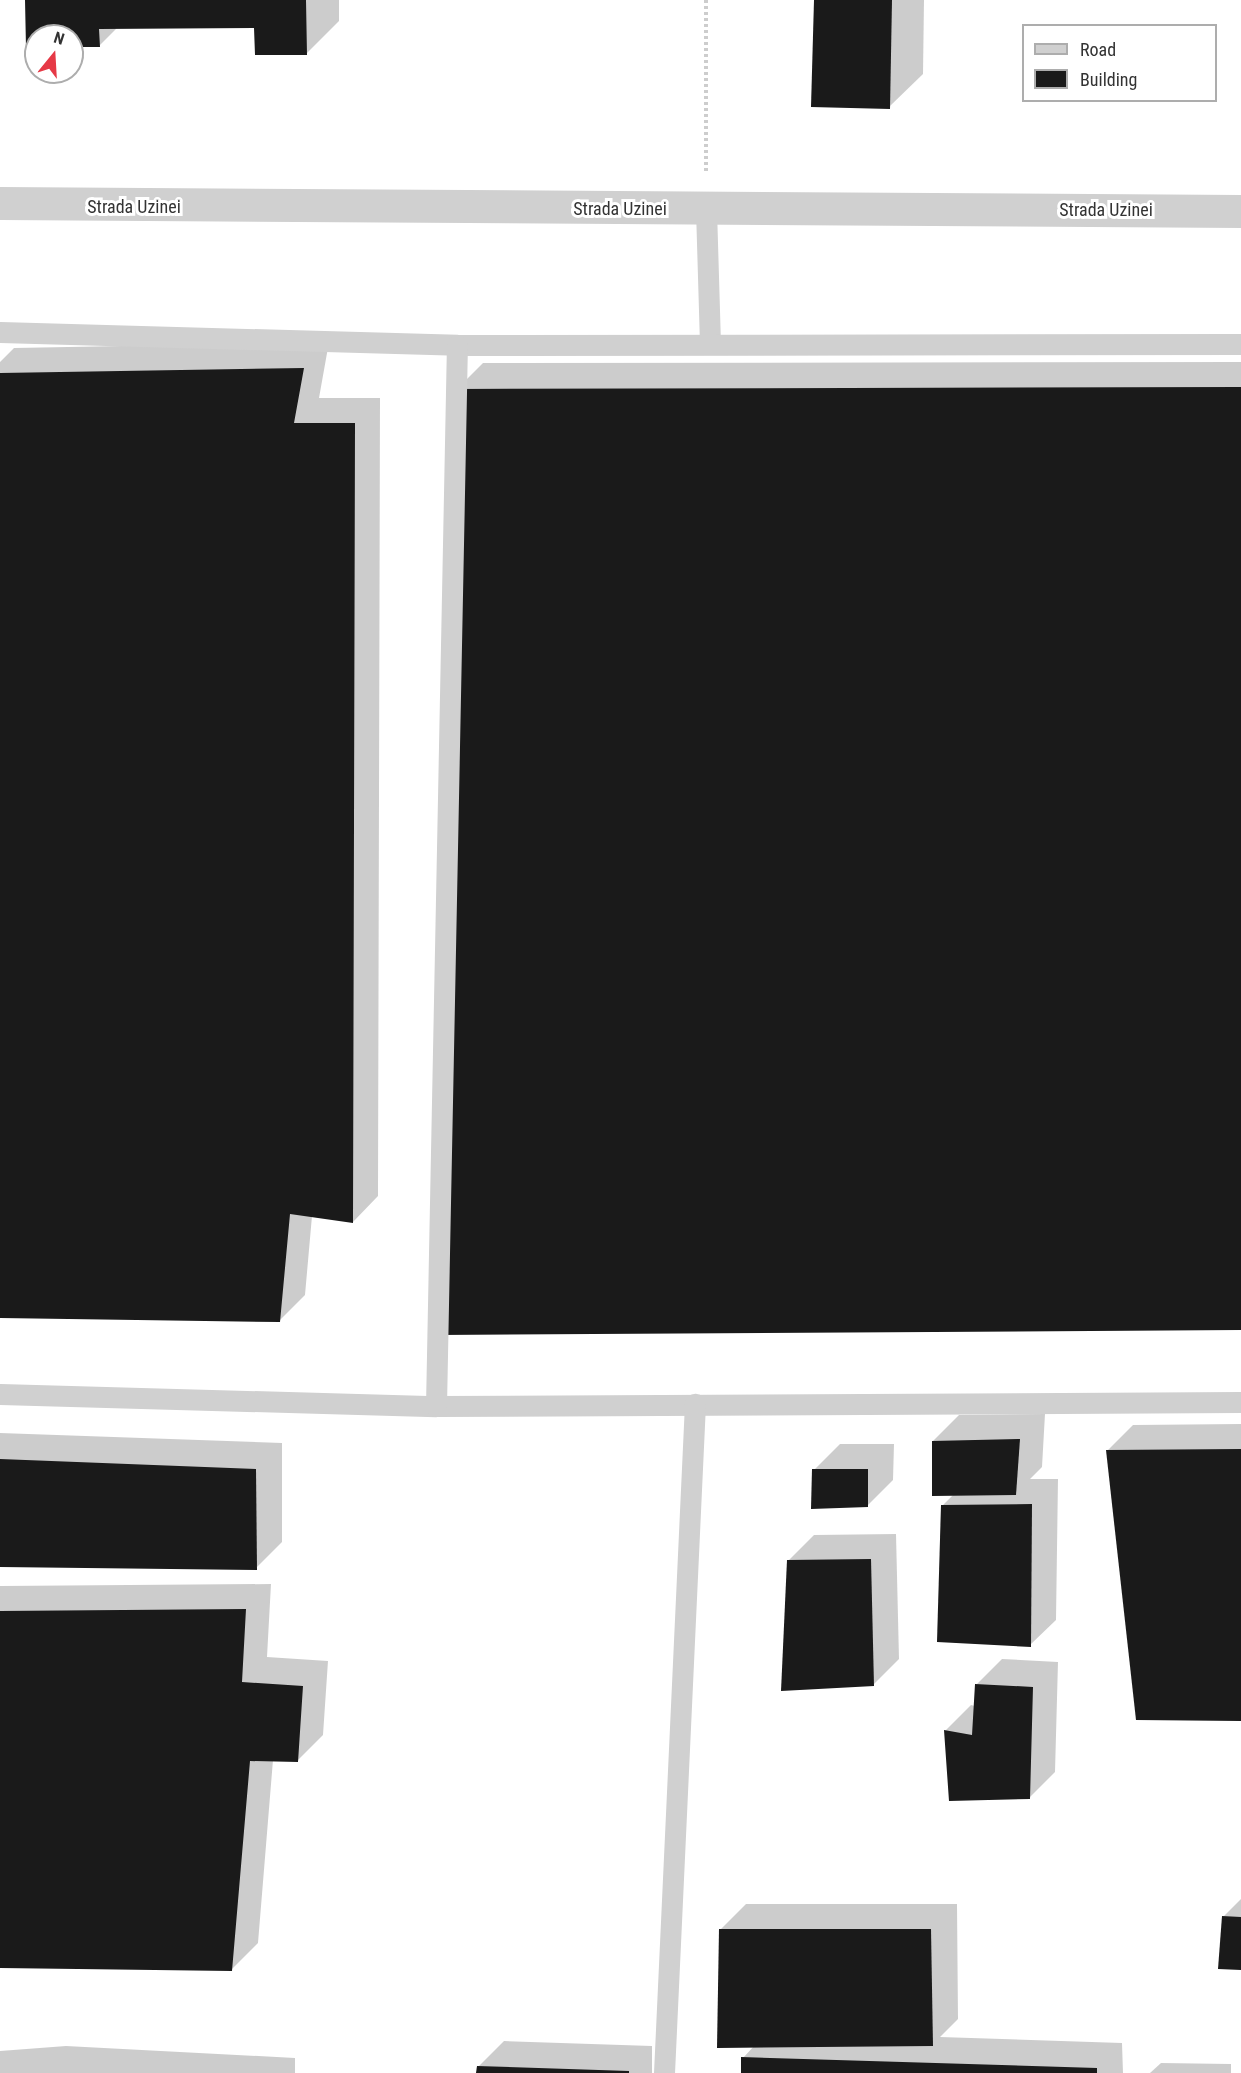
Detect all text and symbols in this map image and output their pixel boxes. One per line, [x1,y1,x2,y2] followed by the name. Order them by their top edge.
[24,24,84,84] north arrow
[1022,24,1217,102] legend
[51,28,67,49] text: N
[1080,39,1116,60] text: Road
[1080,69,1137,90] text: Building
[87,196,181,218] street label: Strada Uzinei
[573,198,667,220] street label: Strada Uzinei
[1059,199,1153,221] street label: Strada Uzinei

